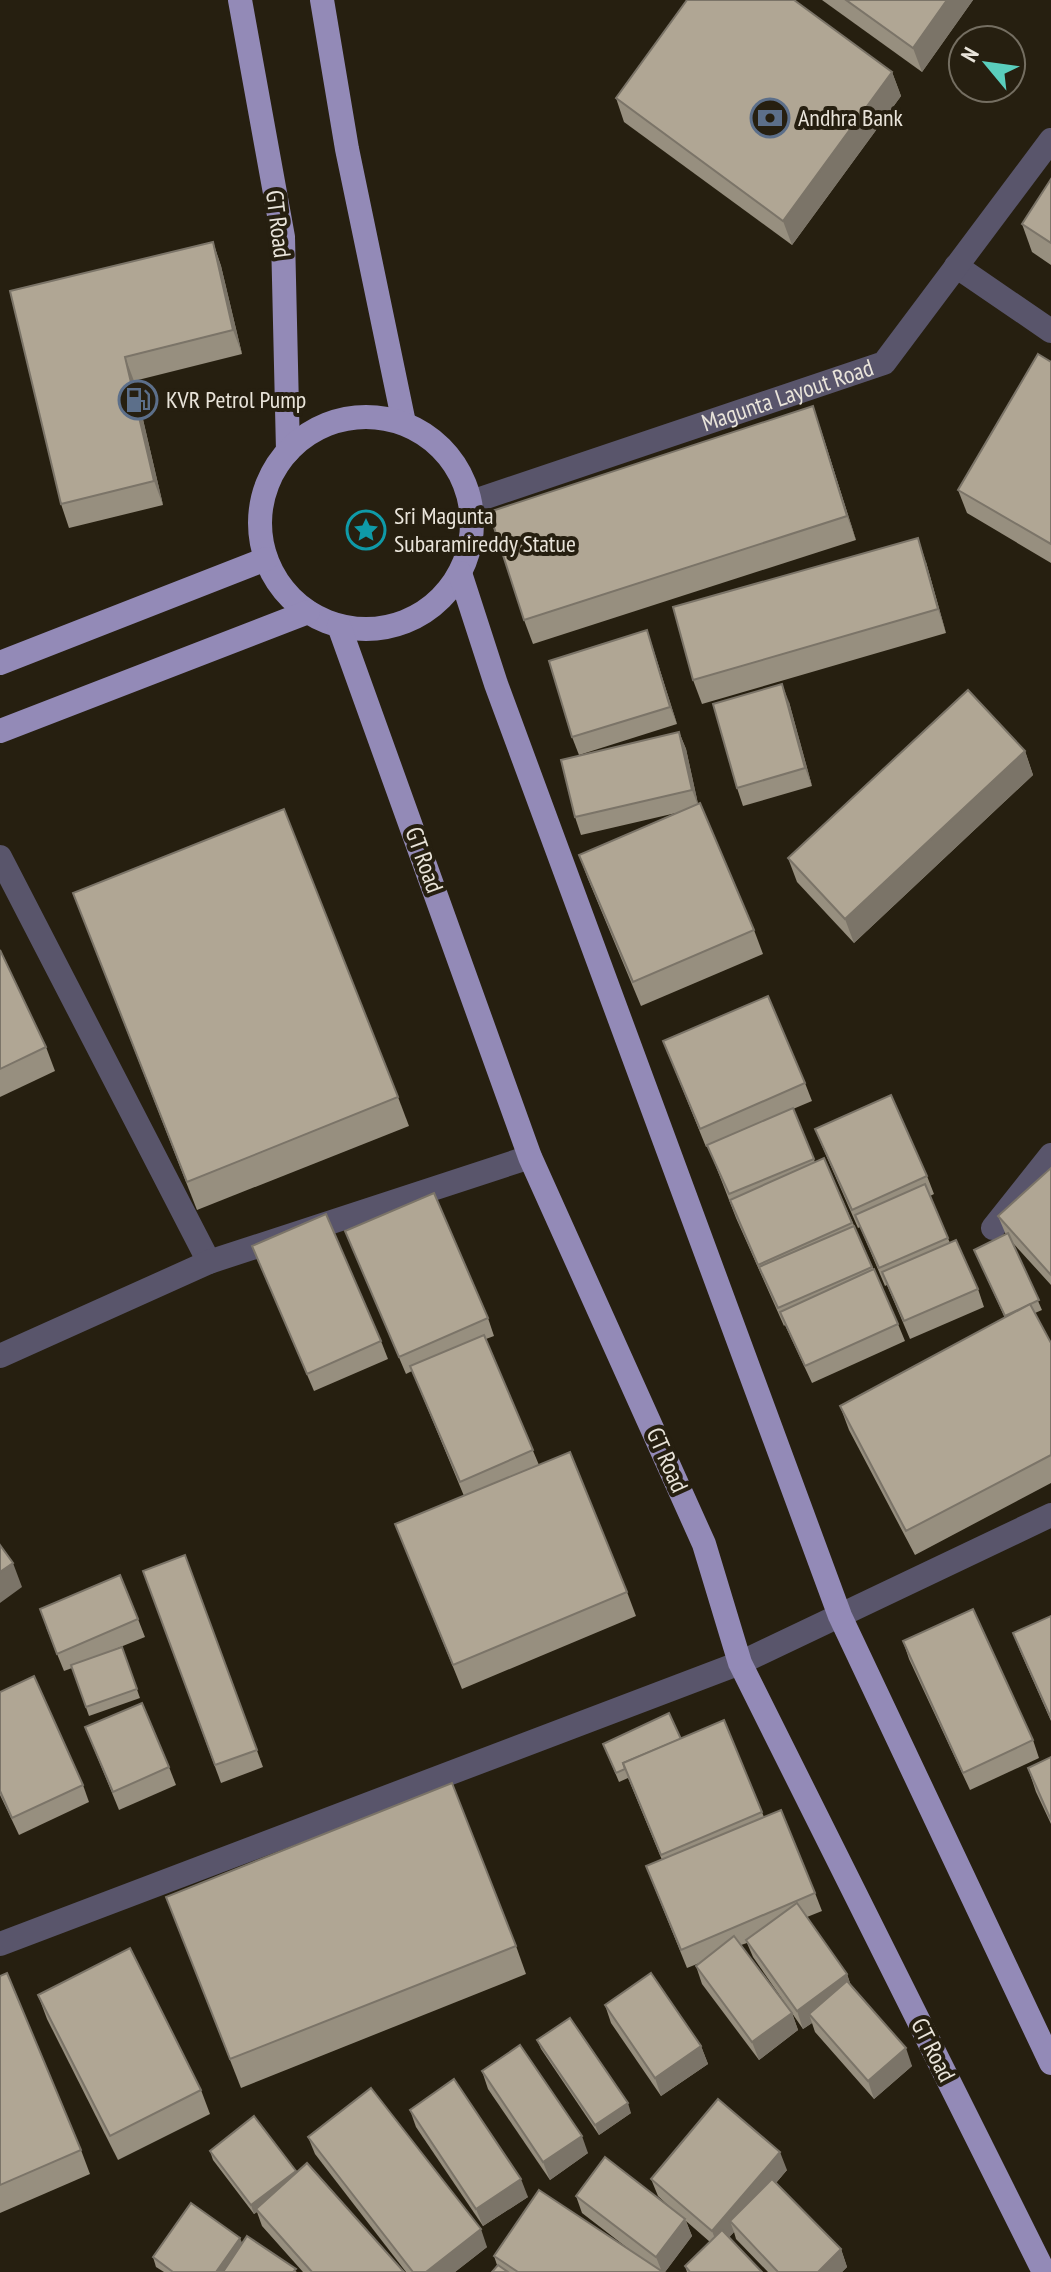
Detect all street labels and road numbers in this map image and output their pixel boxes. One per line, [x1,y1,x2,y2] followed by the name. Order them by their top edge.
[259,188,298,259] street label: GT Road
[697,352,877,438] street label: Magunta Layout Road
[398,823,451,897] street label: GT Road
[640,1423,695,1497] street label: GT Road
[904,2013,963,2087] street label: GT Road

